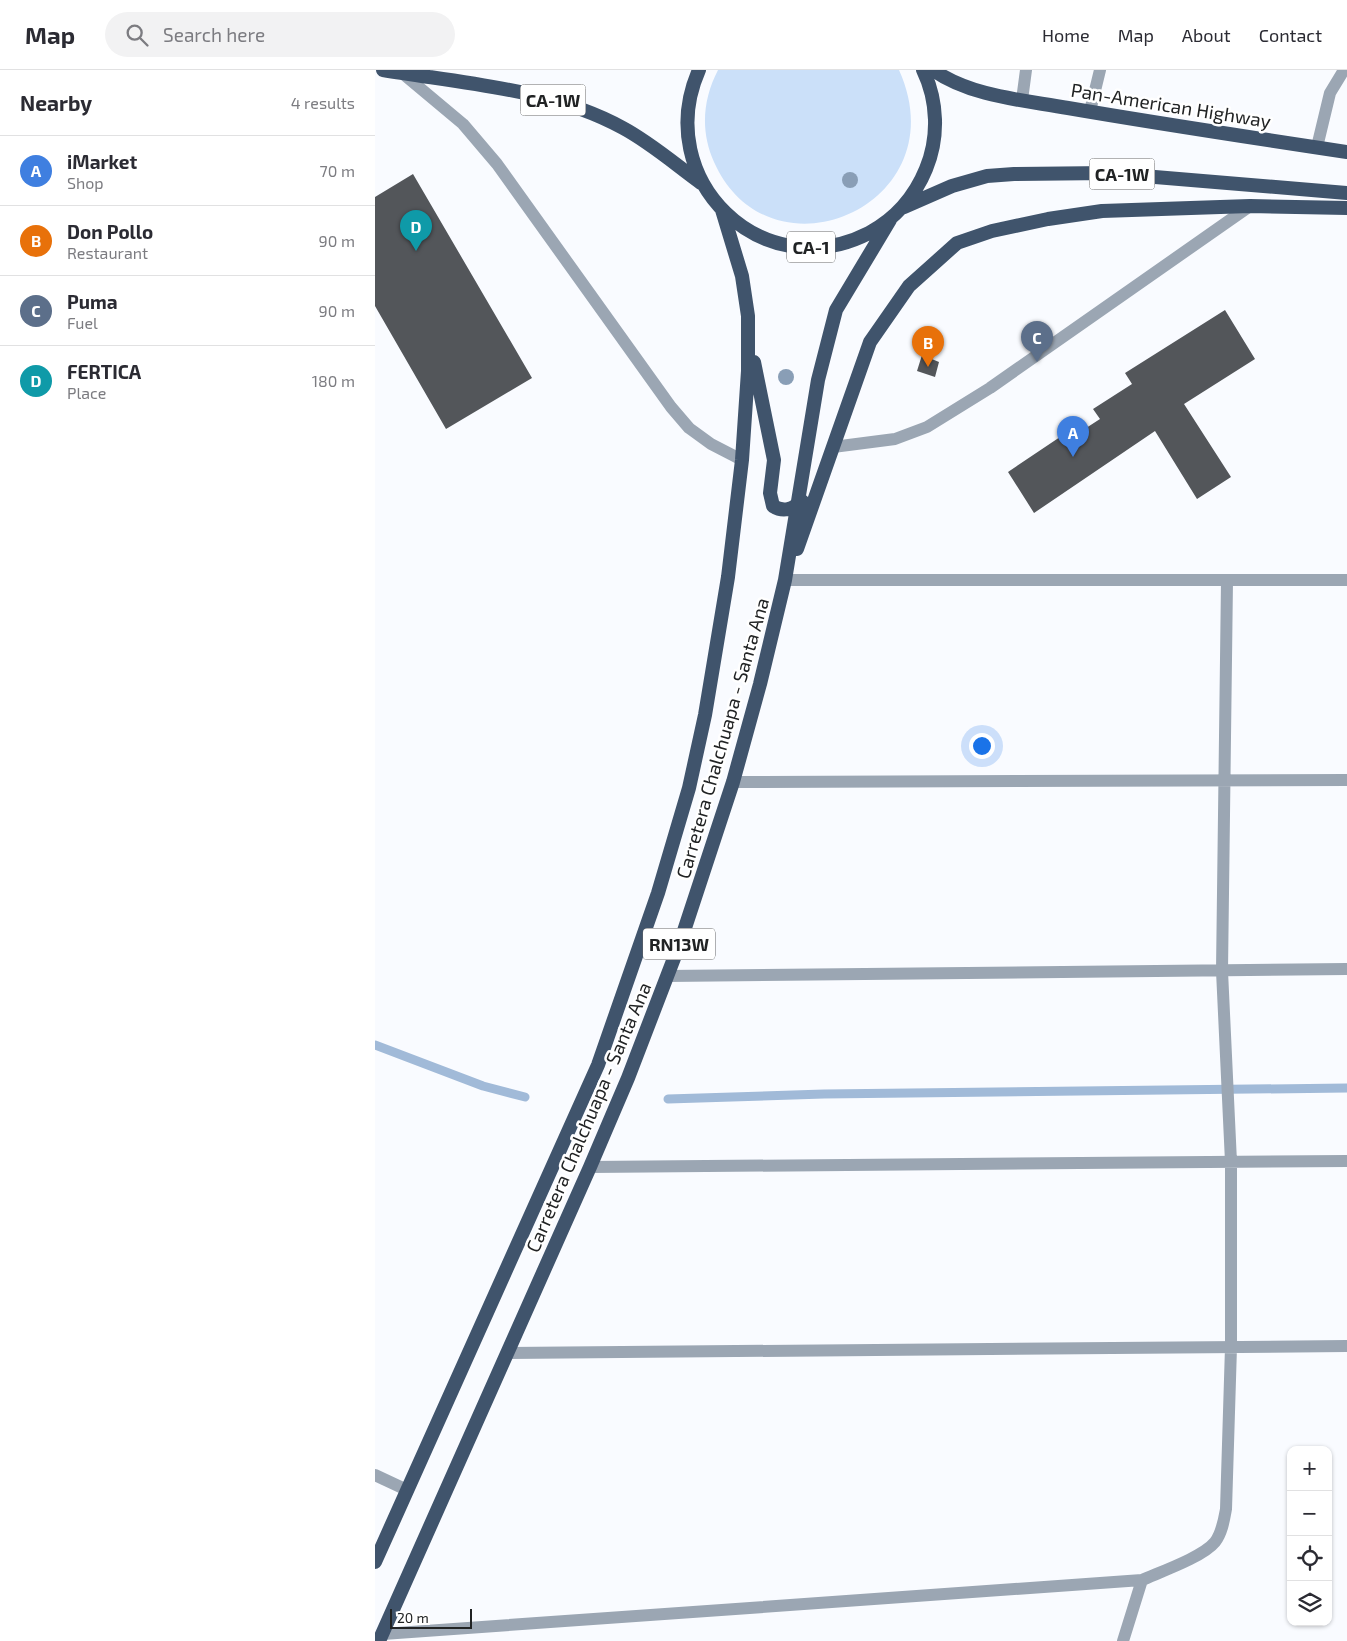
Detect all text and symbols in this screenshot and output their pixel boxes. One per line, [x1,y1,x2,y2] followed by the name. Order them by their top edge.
[105,12,455,57] search box
[25,20,75,49] text: Map
[123,21,151,49] icon: search
[163,23,265,46] text: Search here
[1042,24,1090,46] text: Home
[1118,24,1154,46] text: Map
[1182,24,1231,46] text: About
[1259,24,1322,46] text: Contact
[1069,78,1273,132] street label: Pan-American Highway
[521,84,585,116] road number: CA-1W
[20,90,92,115] text: Nearby
[291,93,355,112] text: 4 results
[67,150,137,173] text: iMarket
[1089,158,1155,190] road number: CA-1W
[31,161,41,180] text: A
[320,161,355,180] text: 70 m
[67,173,104,192] text: Shop
[400,210,432,251] pin: D
[67,220,153,243] text: Don Pollo
[31,231,41,250] text: B
[319,231,355,250] text: 90 m
[787,232,835,262] road number: CA-1
[67,243,148,262] text: Restaurant
[67,290,118,313] text: Puma
[31,301,41,320] text: C
[319,301,355,320] text: 90 m
[67,313,98,332] text: Fuel
[1021,321,1053,362] pin: C
[912,326,944,367] pin: B
[67,360,141,383] text: FERTICA
[31,371,41,390] text: D
[312,371,355,390] text: 180 m
[67,383,106,402] text: Place
[1057,416,1089,457] pin: A
[671,595,773,881] street label: Carretera Chalchuapa - Santa Ana
[969,733,995,759] your location
[643,929,715,960] road number: RN13W
[521,979,655,1255] street label: Carretera Chalchuapa - Santa Ana
[1287,1446,1332,1626] map controls
[1287,1446,1332,1491] button: +
[1287,1491,1332,1536] button: −
[1287,1536,1332,1581] button: locate
[1287,1581,1332,1626] button: layers
[390,1606,473,1629] scale bar
[397,1609,429,1626] text: 20 m

